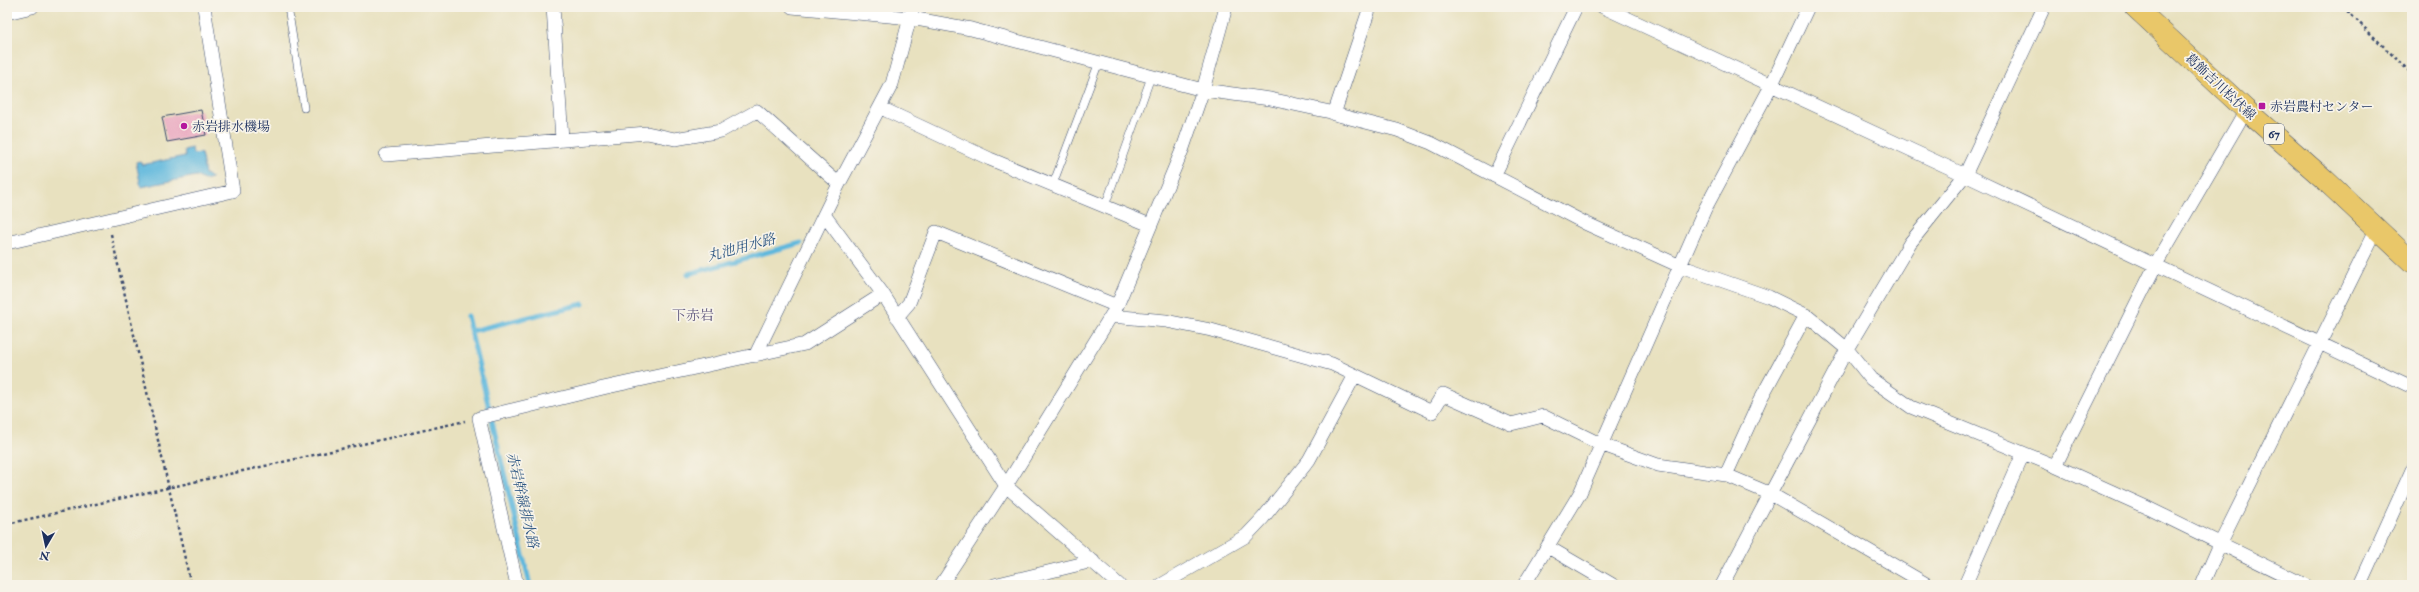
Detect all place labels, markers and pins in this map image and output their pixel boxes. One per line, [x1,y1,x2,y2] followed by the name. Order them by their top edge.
[2270,99,2373,115] place label: 赤岩農村センター
[2257,101,2267,111] marker: 赤岩農村センター
[192,119,270,135] place label: 赤岩排水機場
[179,121,189,131] marker: 赤岩排水機場

